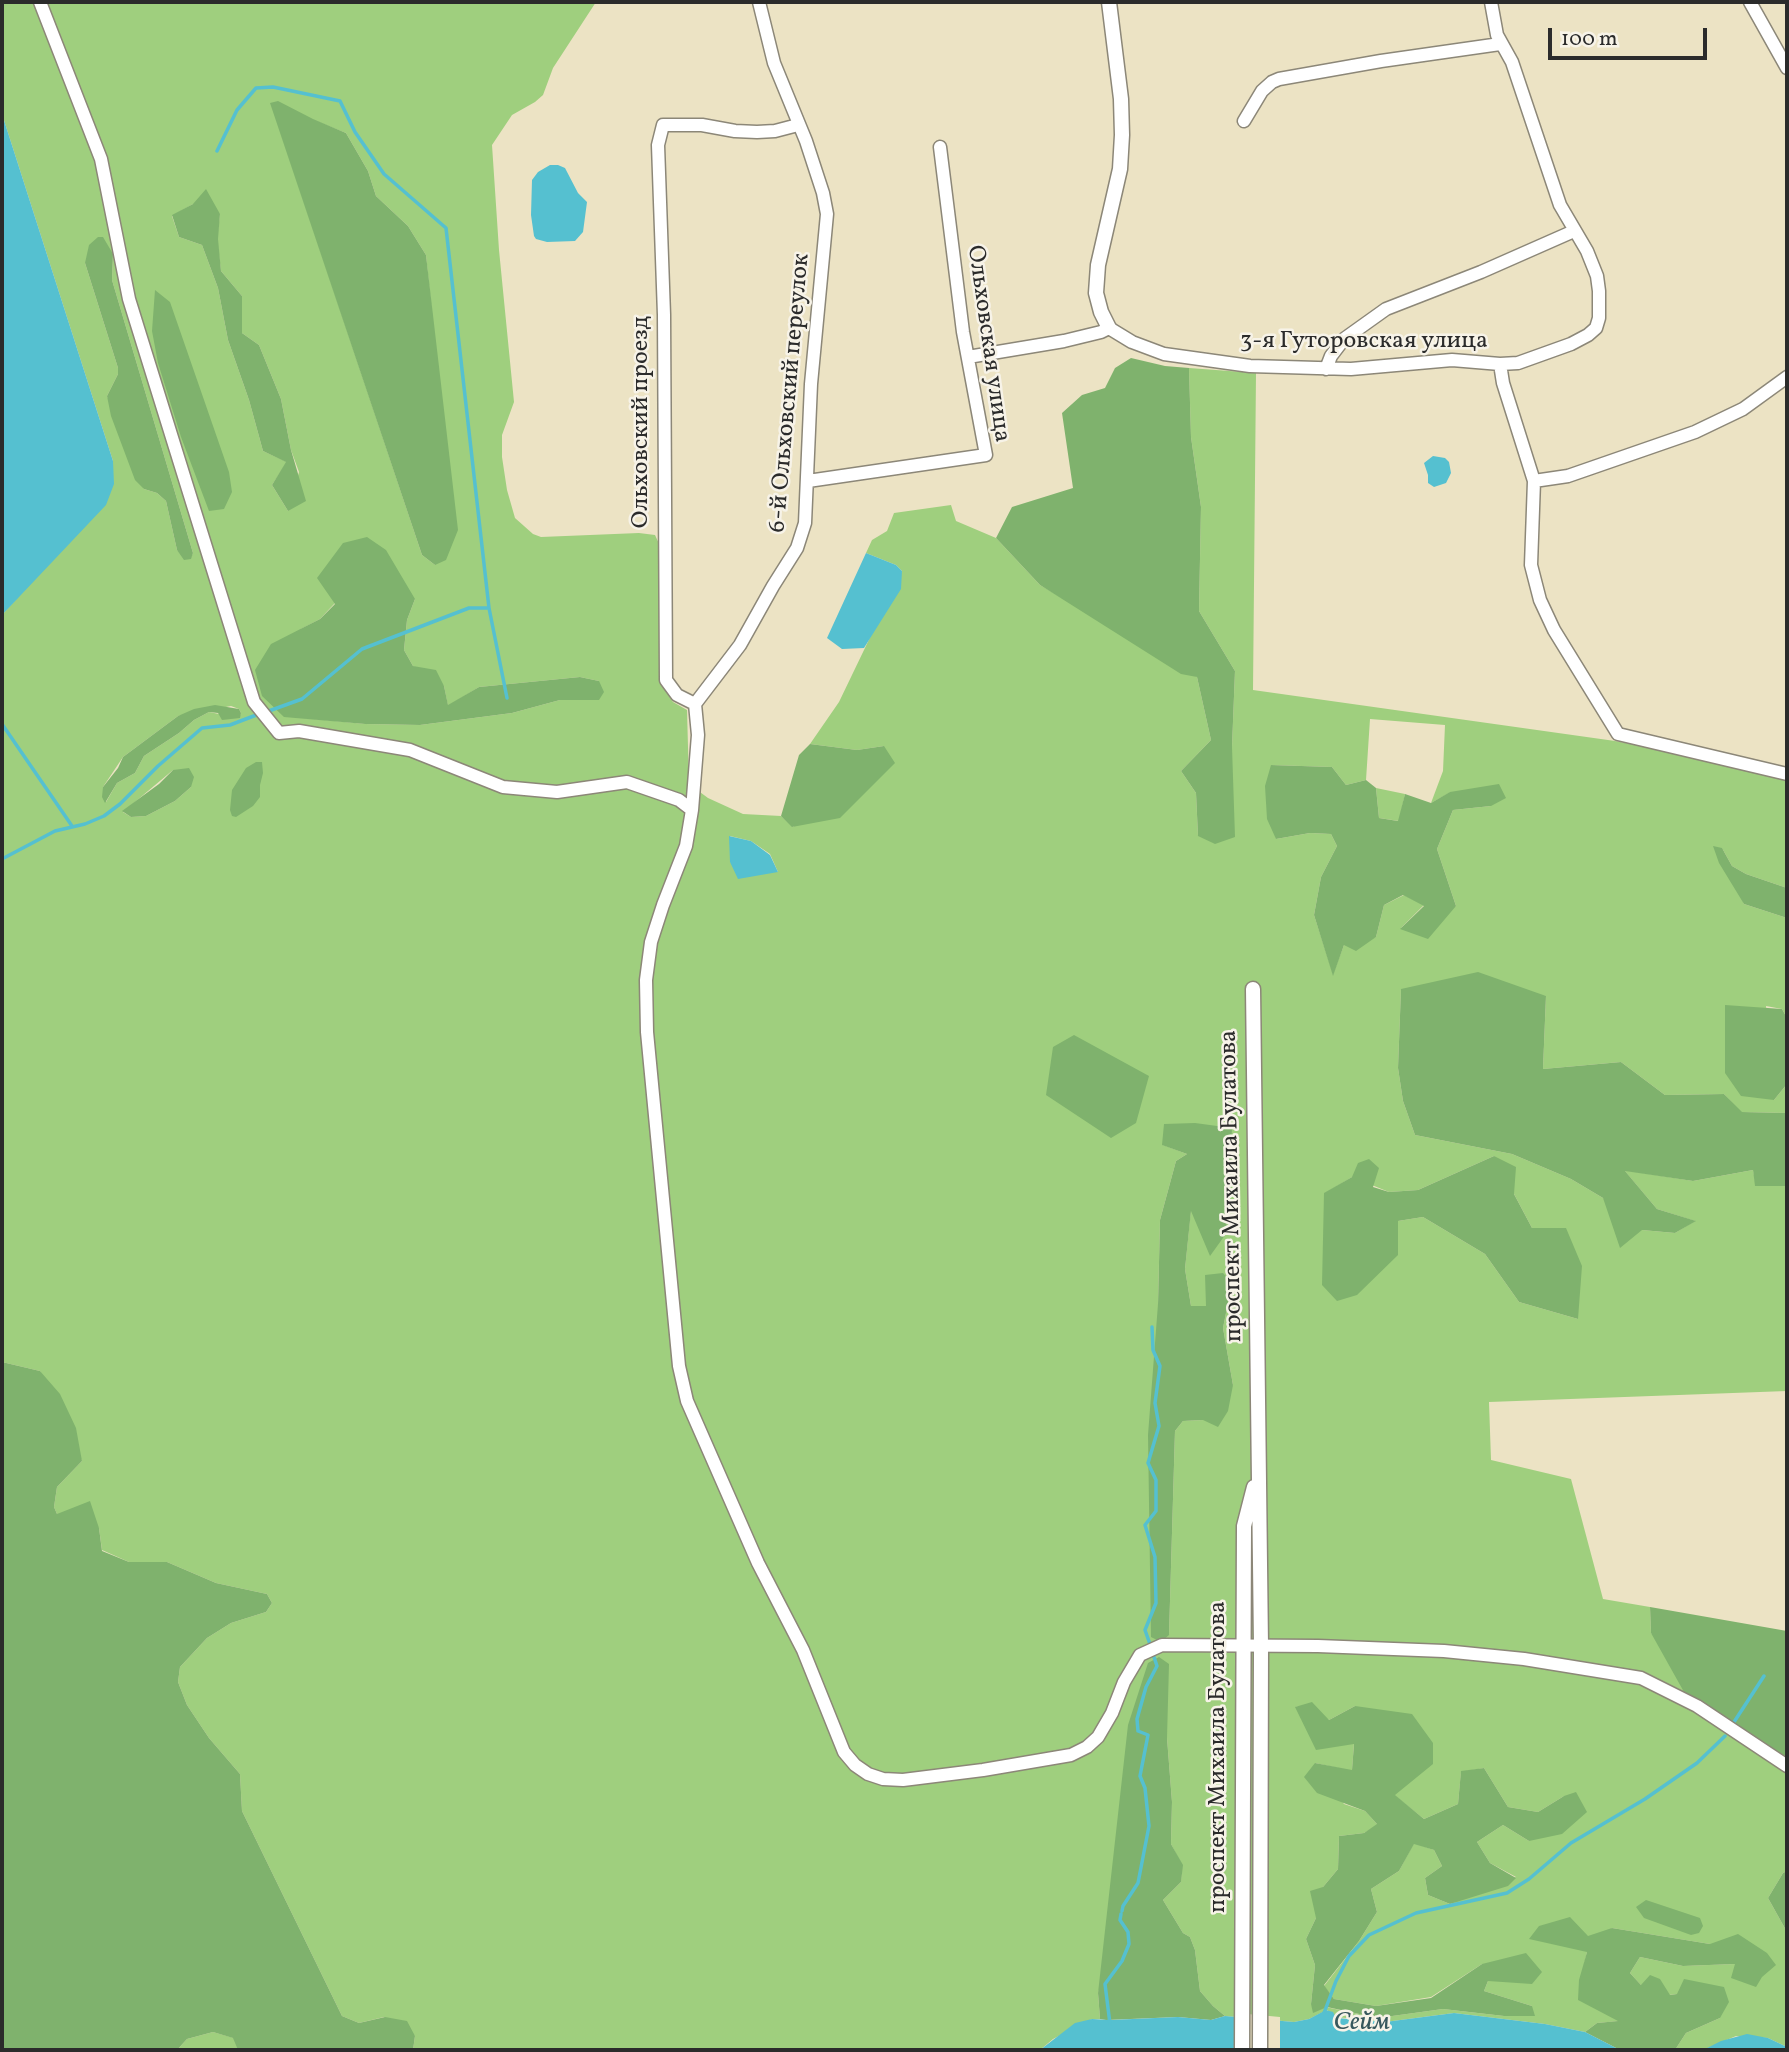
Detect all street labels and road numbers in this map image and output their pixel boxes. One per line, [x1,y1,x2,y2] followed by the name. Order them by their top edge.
[959,244,1015,444] street label: Ольховская улица
[764,252,818,534] street label: 6-й Ольховский переулок
[629,316,657,528] street label: Ольховский проезд
[1240,329,1488,357] street label: 3-я Гуторовская улица
[1216,1030,1250,1342] street label: проспект Михаила Булатова
[1206,1601,1234,1913] street label: проспект Михаила Булатова

